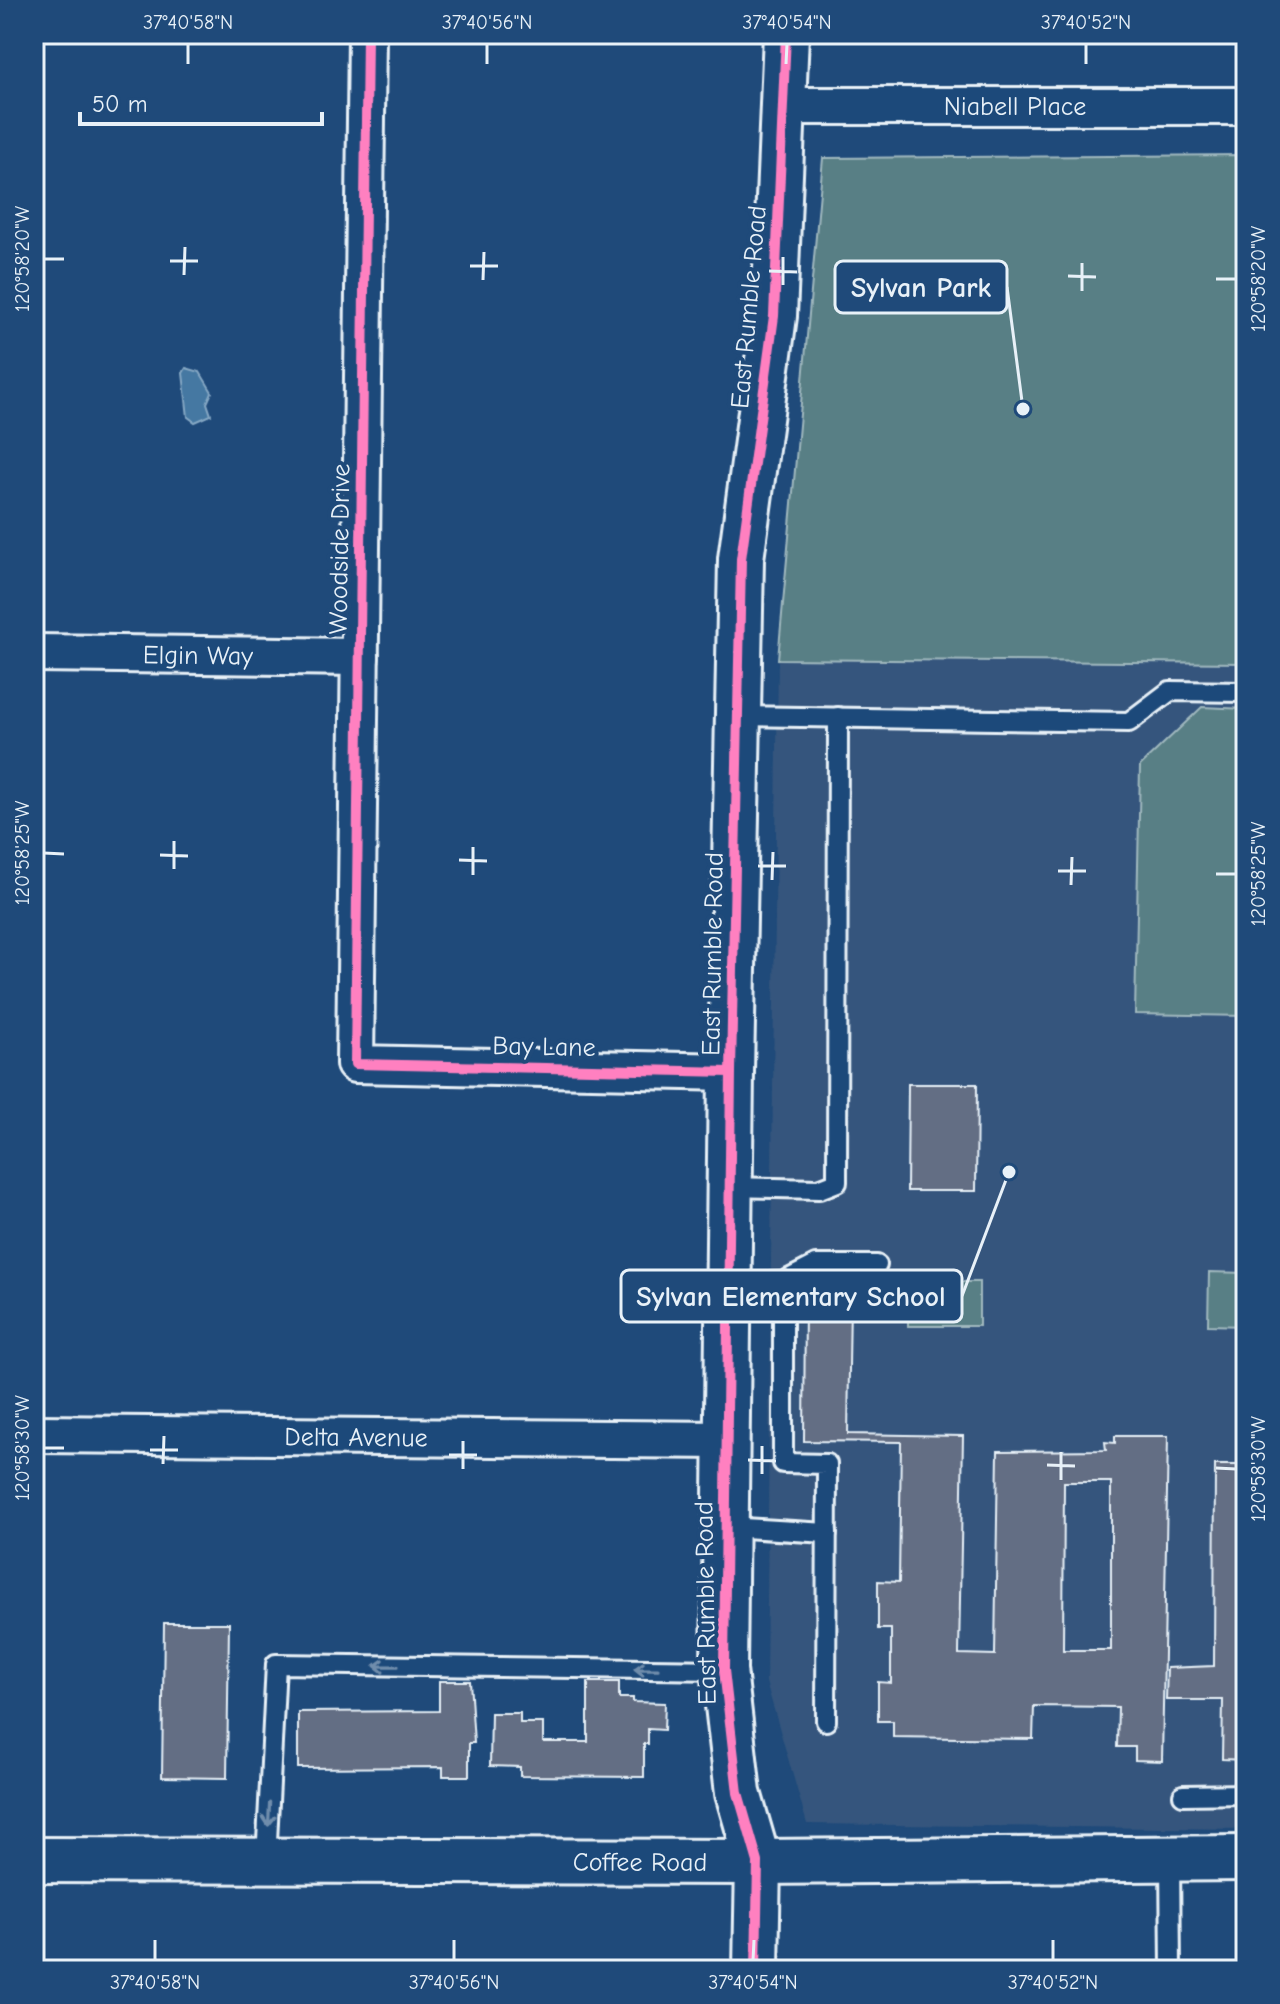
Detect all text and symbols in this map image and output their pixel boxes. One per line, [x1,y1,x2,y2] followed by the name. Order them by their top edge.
[143,11,233,34] text: 37°40'58"N
[442,11,532,34] text: 37°40'56"N
[742,11,832,34] text: 37°40'54"N
[1041,11,1131,34] text: 37°40'52"N
[80,76,322,126] scale bar
[92,90,148,118] text: 50 m
[944,92,1086,122] street label: Niabell Place
[725,204,773,410] street label: East Rumble Road
[11,205,34,312] text: 120°58'20"W
[1247,225,1270,332] text: 120°58'20"W
[835,261,1007,313] callout: Sylvan Park
[851,272,991,304] text: Sylvan Park
[324,463,356,635] street label: Woodside Drive
[143,640,254,672] street label: Elgin Way
[11,800,34,905] text: 120°58'25"W
[1247,821,1270,926] text: 120°58'25"W
[696,852,730,1056] street label: East Rumble Road
[492,1031,596,1063] street label: Bay Lane
[621,1270,962,1322] callout: Sylvan Elementary School
[636,1281,946,1313] text: Sylvan Elementary School
[11,1394,34,1501] text: 120°58'30"W
[1247,1415,1270,1522] text: 120°58'30"W
[284,1422,428,1453] street label: Delta Avenue
[689,1501,723,1705] street label: East Rumble Road
[373,1658,400,1673] one-way arrow
[633,1661,660,1677] one-way arrow
[261,1800,276,1827] one-way arrow
[573,1847,707,1878] street label: Coffee Road
[110,1971,200,1994] text: 37°40'58"N
[409,1971,499,1994] text: 37°40'56"N
[708,1971,798,1994] text: 37°40'54"N
[1008,1971,1098,1994] text: 37°40'52"N

